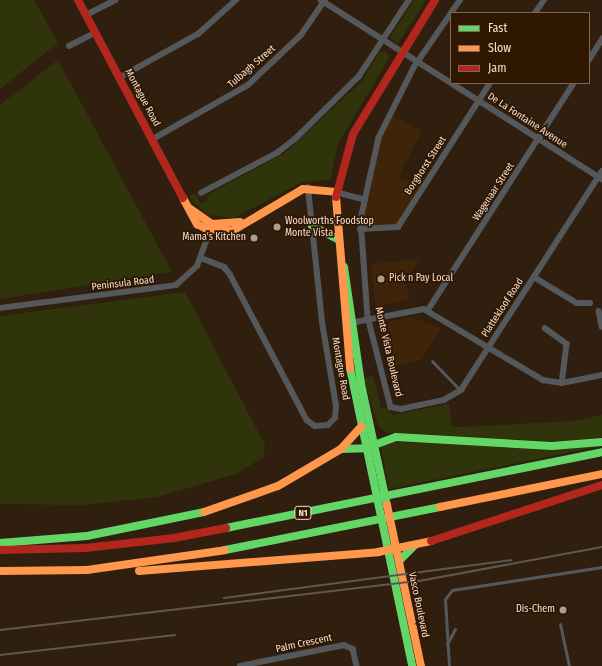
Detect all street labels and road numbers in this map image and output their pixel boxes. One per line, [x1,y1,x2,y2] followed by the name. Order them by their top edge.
[226,43,278,91] street label: Tulbagh Street
[122,67,162,129] street label: Montague Road
[485,91,569,151] street label: De La Fontaine Avenue
[403,135,449,197] street label: Borghorst Street
[471,161,517,223] street label: Wagenaar Street
[91,274,155,294] street label: Peninsula Road
[479,276,527,340] street label: Plattekloof Road
[372,306,404,398] street label: Monte Vista Boulevard
[329,337,351,401] street label: Montague Road
[294,506,312,520] road number: N1
[405,571,431,639] street label: Vasco Boulevard
[275,632,333,656] street label: Palm Crescent

